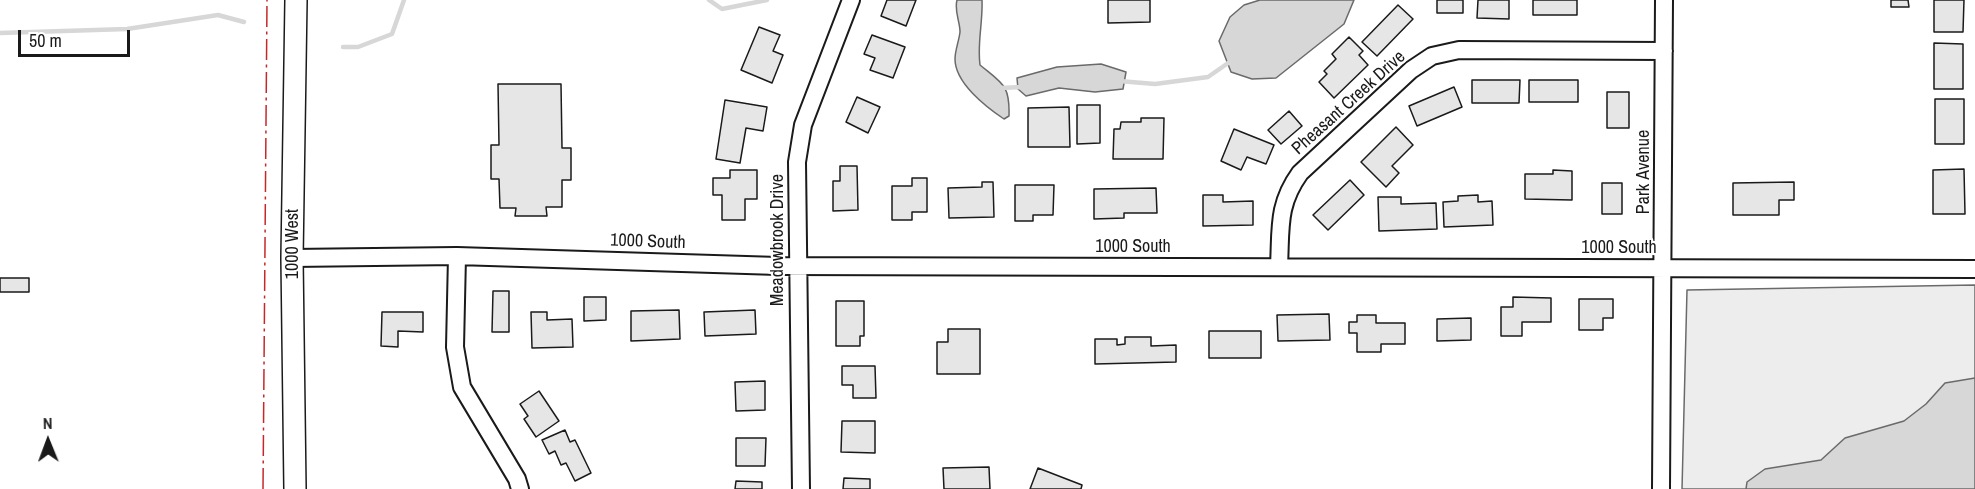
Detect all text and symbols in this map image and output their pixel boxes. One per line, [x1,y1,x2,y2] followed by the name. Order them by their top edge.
[21,18,134,56] scale bar
[29,28,62,53] text: 50 m
[1288,46,1410,160] street label: Pheasant Creek Drive
[1633,130,1655,214] street label: Park Avenue
[767,174,789,306] street label: Meadowbrook Drive
[282,209,304,279] street label: 1000 West
[610,230,686,254] street label: 1000 South
[1095,236,1171,258] street label: 1000 South
[1581,237,1657,259] street label: 1000 South
[18,411,78,471] north arrow
[43,412,53,434] text: N

